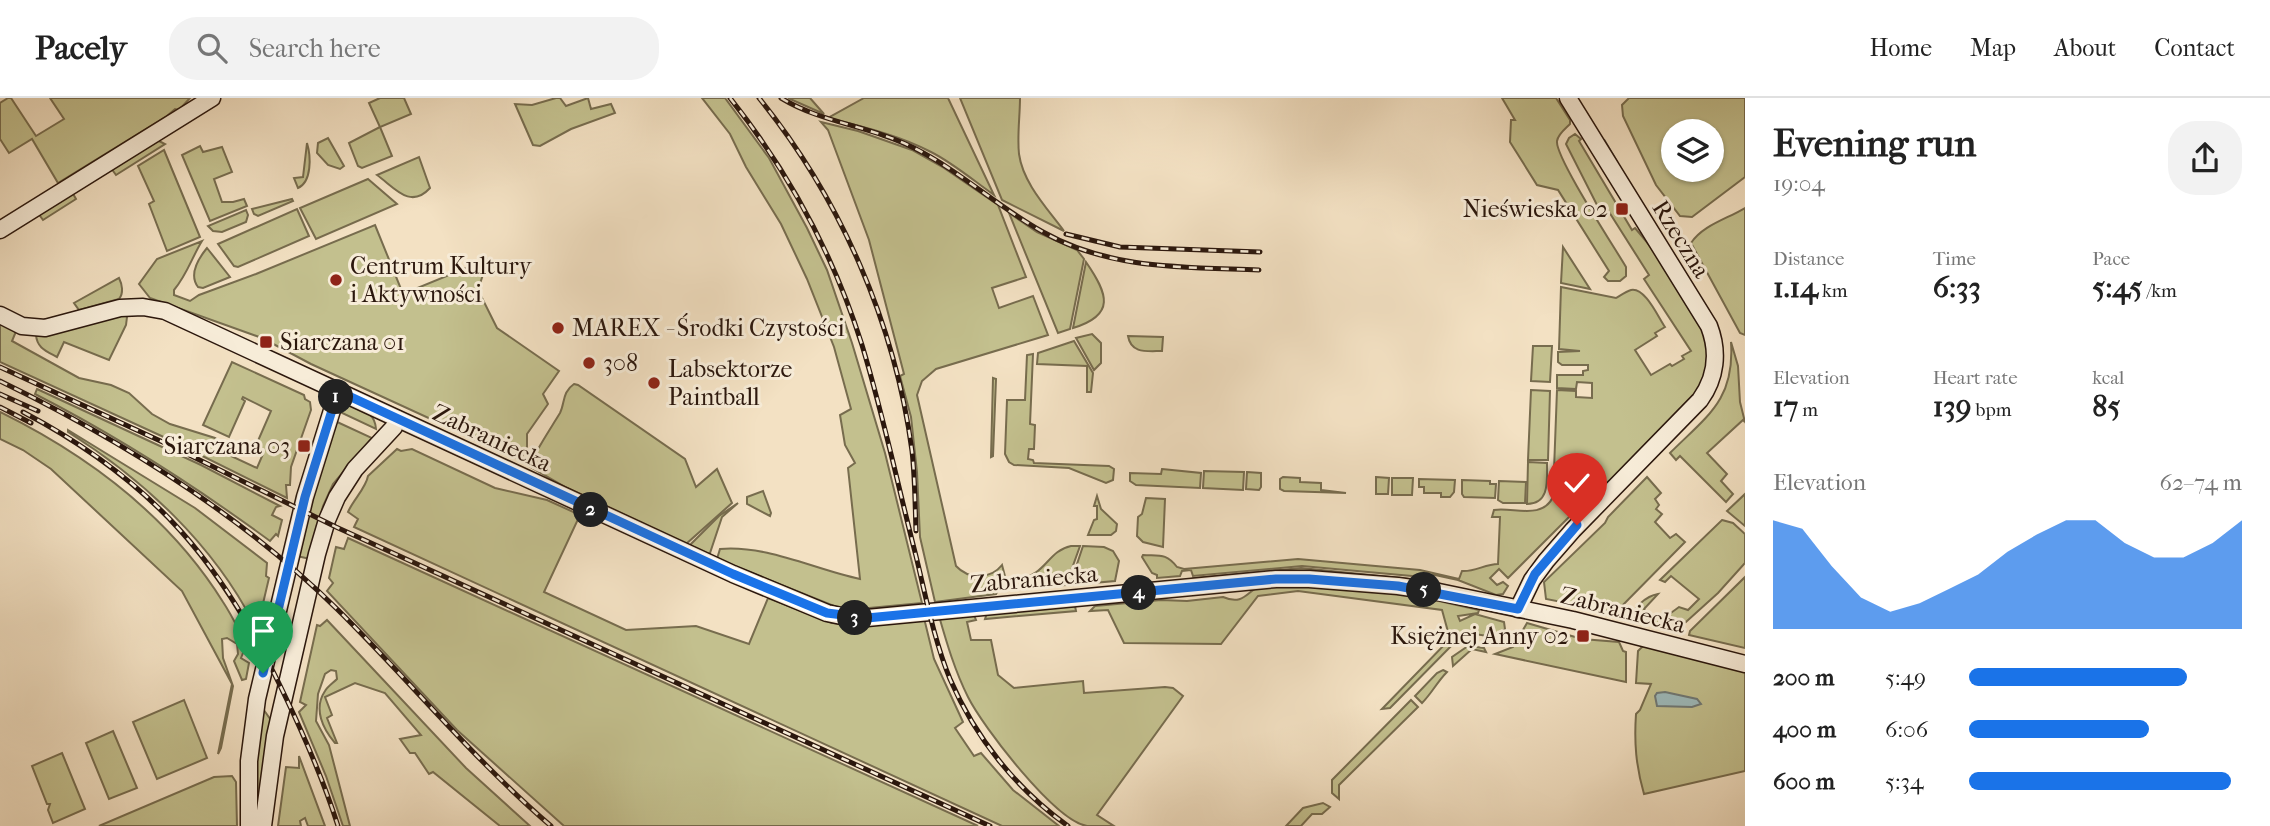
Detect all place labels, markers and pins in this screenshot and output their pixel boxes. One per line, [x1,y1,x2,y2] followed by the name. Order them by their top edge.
[1463,195,1608,223] place label: Nieświeska 02
[1614,201,1630,217] marker: Nieświeska 02
[350,252,533,308] place label: Centrum Kultury i Aktywności
[328,272,344,288] marker: Centrum Kultury i Aktywności
[572,313,845,342] place label: MAREX - Środki Czystości
[550,320,566,336] marker: MAREX - Środki Czystości
[280,328,405,356] place label: Siarczana 01
[258,334,274,350] marker: Siarczana 01
[603,349,638,377] place label: 308
[581,355,597,371] marker: 308
[668,355,793,411] place label: Labsektorze Paintball
[646,375,662,391] marker: Labsektorze Paintball
[318,380,354,414] pin: 1
[164,432,290,460] place label: Siarczana 03
[296,438,312,454] marker: Siarczana 03
[1547,453,1607,525] pin
[574,492,608,528] pin: 2
[1406,573,1442,608] pin: 5
[1122,575,1156,610] pin: 4
[233,601,293,673] pin
[838,601,872,636] pin: 3
[1390,622,1569,651] place label: Księżnej Anny 02
[1575,628,1591,644] marker: Księżnej Anny 02

